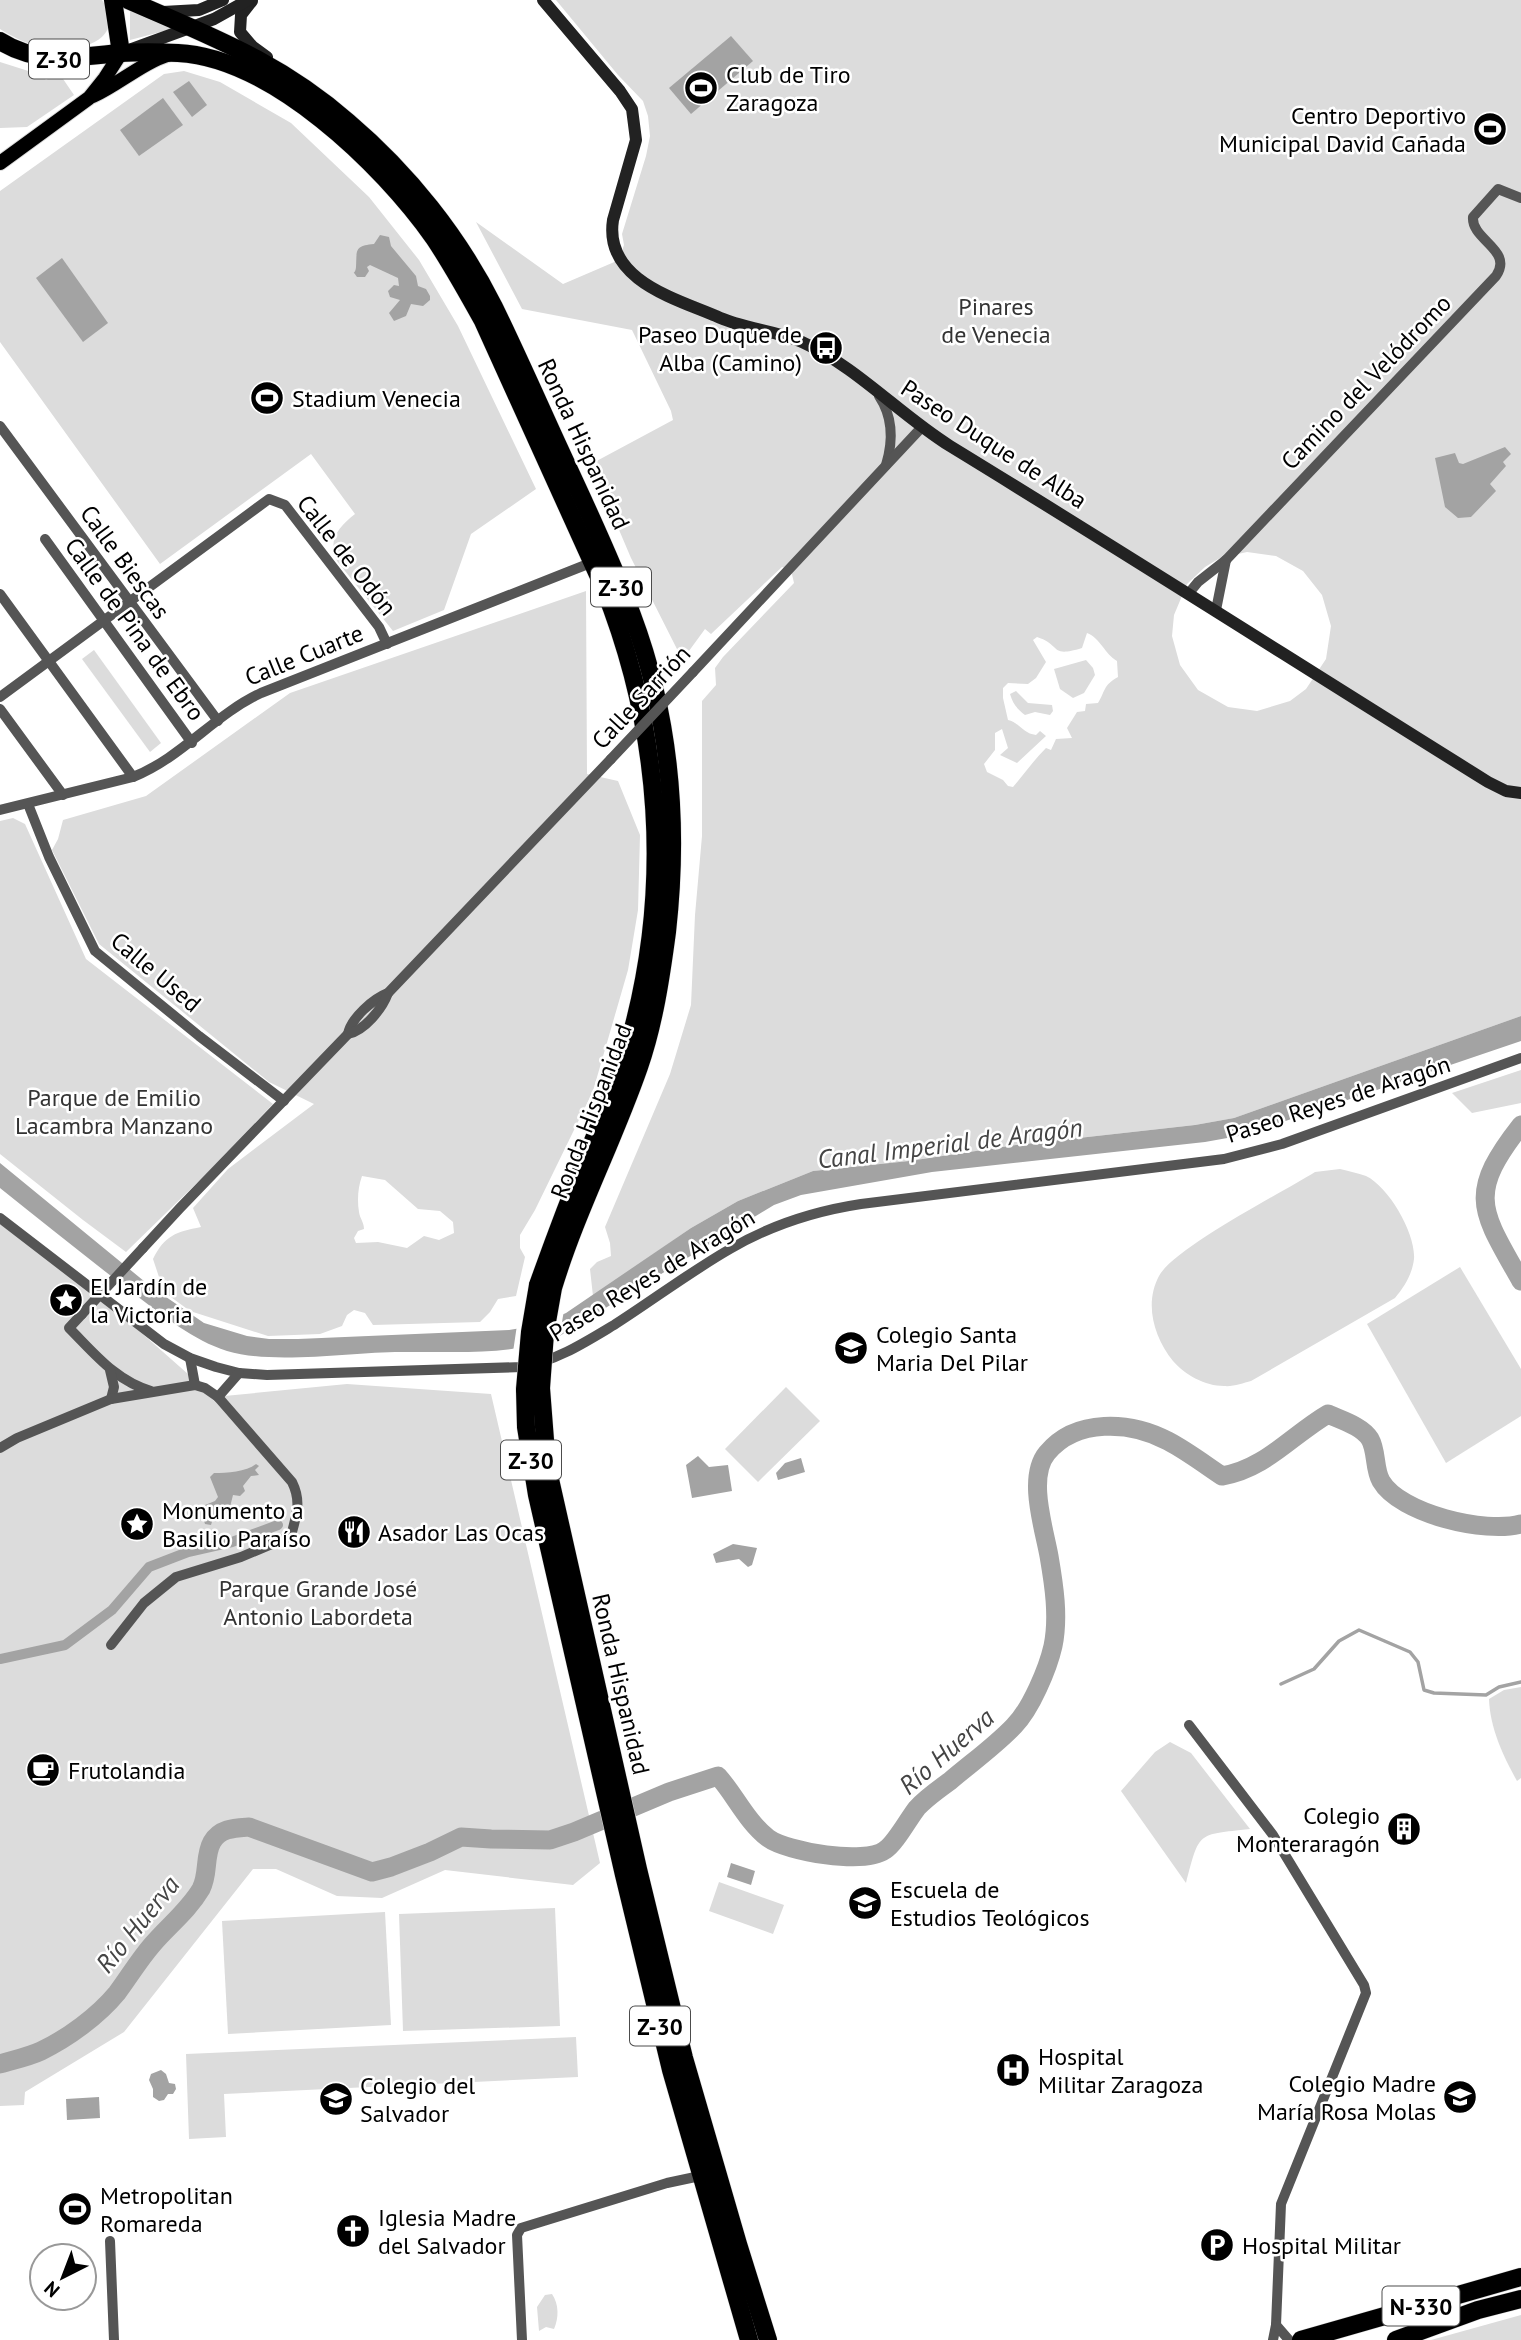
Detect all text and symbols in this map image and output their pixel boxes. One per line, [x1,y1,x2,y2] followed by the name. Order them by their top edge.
[29,40,89,78] road number: Z-30
[726,59,851,118] place label: Club de Tiro Zaragoza
[682,69,720,107] sports icon: Club de Tiro Zaragoza
[1219,100,1466,159] place label: Centro Deportivo Municipal David Cañada
[1471,110,1509,148] sports icon: Centro Deportivo Municipal David Cañada
[1274,288,1458,476] street label: Camino del Velódromo
[941,291,1051,350] park label: Pinares de Venecia
[638,319,802,378] place label: Paseo Duque de Alba (Camino)
[807,329,845,367] bus stop icon: Paseo Duque de Alba (Camino)
[531,354,637,534] street label: Ronda Hispanidad
[895,372,1093,516] street label: Paseo Duque de Alba
[248,379,286,417] sports icon: Stadium Venecia
[292,383,461,414] place label: Stadium Venecia
[290,488,404,622] street label: Calle de Odón
[73,499,177,625] street label: Calle Biescas
[58,531,212,727] street label: Calle de Pina de Ebro
[591,568,651,607] road number: Z-30
[240,617,368,693] street label: Calle Cuarte
[585,638,697,756] street label: Calle Sarrión
[104,925,208,1019] street label: Calle Used
[543,1019,639,1203] street label: Ronda Hispanidad
[1222,1048,1454,1150] street label: Paseo Reyes de Aragón
[15,1082,213,1141] park label: Parque de Emilio Lacambra Manzano
[816,1110,1084,1176] water label: Canal Imperial de Aragón
[544,1201,760,1349] street label: Paseo Reyes de Aragón
[90,1271,207,1330] place label: El Jardín de la Victoria
[47,1281,85,1319] place icon: El Jardín de la Victoria
[876,1319,1028,1378] place label: Colegio Santa Maria Del Pilar
[832,1329,870,1367] school or university icon: Colegio Santa Maria Del Pilar
[501,1441,561,1480] road number: Z-30
[162,1495,311,1554] place label: Monumento a Basilio Paraíso
[118,1505,156,1543] place icon: Monumento a Basilio Paraíso
[335,1513,373,1551] restaurant icon: Asador Las Ocas
[378,1517,544,1548] place label: Asador Las Ocas
[219,1573,417,1632] park label: Parque Grande José Antonio Labordeta
[585,1590,657,1778] street label: Ronda Hispanidad
[892,1701,1001,1801] water label: Río Huerva
[24,1751,62,1789] cafe icon: Frutolandia
[68,1755,186,1786] place label: Frutolandia
[1236,1800,1380,1859] place label: Colegio Monteraragón
[1385,1810,1423,1848] building icon: Colegio Monteraragón
[88,1869,186,1979] water label: Río Huerva
[890,1874,1090,1933] place label: Escuela de Estudios Teológicos
[846,1884,884,1922] school or university icon: Escuela de Estudios Teológicos
[630,2007,690,2046] road number: Z-30
[1038,2041,1203,2100] place label: Hospital Militar Zaragoza
[994,2051,1032,2089] hospital icon: Hospital Militar Zaragoza
[1257,2068,1436,2127] place label: Colegio Madre María Rosa Molas
[360,2070,475,2129] place label: Colegio del Salvador
[1441,2078,1479,2116] school or university icon: Colegio Madre María Rosa Molas
[317,2080,355,2118] school or university icon: Colegio del Salvador
[100,2180,233,2239] place label: Metropolitan Romareda
[56,2190,94,2228] sports icon: Metropolitan Romareda
[378,2202,516,2261] place label: Iglesia Madre del Salvador
[334,2212,372,2250] church icon: Iglesia Madre del Salvador
[1198,2226,1236,2264] parking icon: Hospital Militar
[1242,2230,1401,2261] place label: Hospital Militar
[28,2242,98,2312] north arrow
[39,2277,64,2303] text: N
[1382,2286,1460,2326] road number: N-330

